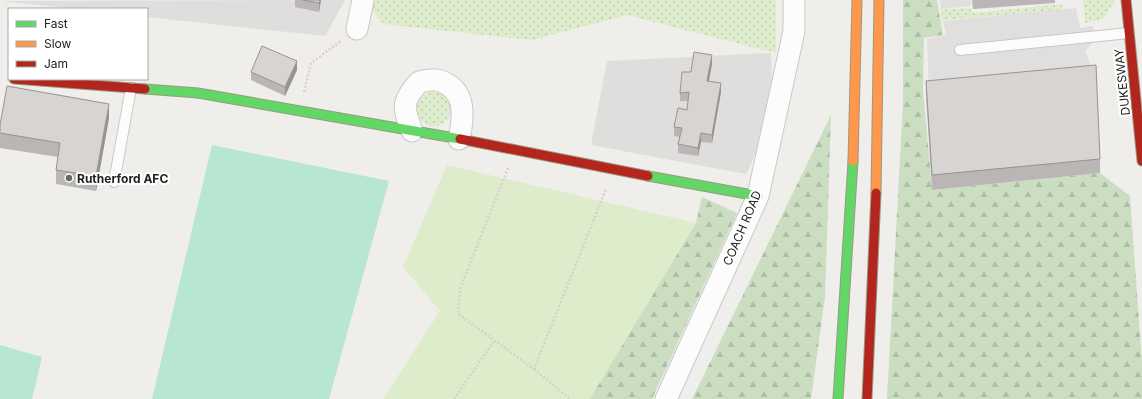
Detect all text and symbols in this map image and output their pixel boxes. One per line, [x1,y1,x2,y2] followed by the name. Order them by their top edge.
[8,8,148,80] legend
[44,16,68,31] text: Fast
[44,36,72,51] text: Slow
[1111,48,1133,116] street label: DUKESWAY
[44,56,68,71] text: Jam
[77,171,168,186] place label: Rutherford AFC
[64,173,74,183] marker: Rutherford AFC
[719,188,765,268] street label: COACH ROAD

